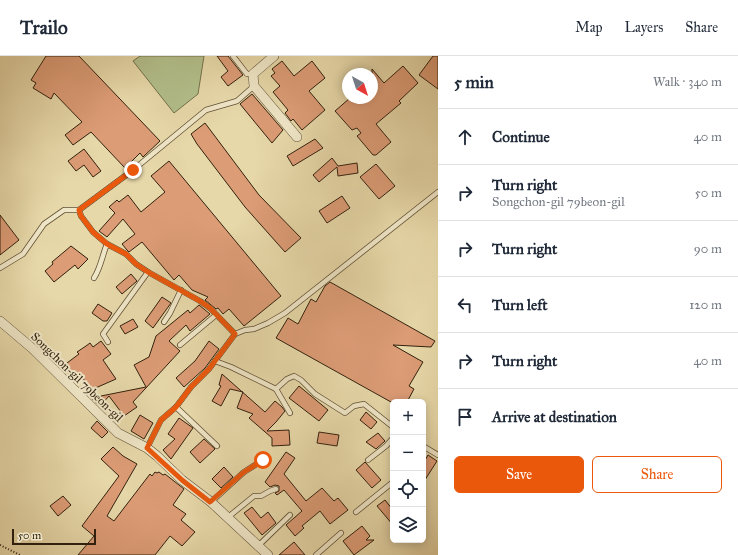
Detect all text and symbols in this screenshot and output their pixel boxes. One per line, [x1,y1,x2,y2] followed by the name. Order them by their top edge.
[20,16,68,39] text: Trailo
[575,19,603,36] text: Map
[625,19,663,36] text: Layers
[685,19,718,36] text: Share
[342,68,378,104] north arrow
[454,72,494,93] text: 5 min
[653,74,722,90] text: Walk · 340 m
[454,126,476,148] icon: ahead
[492,128,550,146] text: Continue
[693,129,722,145] text: 40 m
[124,161,142,179] route end
[492,176,557,194] text: Turn right
[454,182,476,204] icon: right
[695,185,722,201] text: 50 m
[492,194,625,210] text: Songchon-gil 79beon-gil
[454,238,476,260] icon: right
[492,240,557,258] text: Turn right
[694,241,722,257] text: 90 m
[454,294,476,316] icon: left
[492,296,548,314] text: Turn left
[689,297,722,313] text: 120 m
[27,329,126,426] street label: Songchon-gil 79beon-gil
[454,350,476,372] icon: right
[492,352,557,370] text: Turn right
[693,353,722,369] text: 40 m
[390,399,426,543] map controls
[390,399,426,435] button: +
[454,406,476,428] icon: arrive
[492,408,617,426] text: Arrive at destination
[390,435,426,471] button: −
[254,451,272,469] route start
[454,456,584,493] button: Save
[592,456,722,493] button: Share
[390,471,426,507] button: locate
[390,507,426,543] button: layers
[12,527,96,546] scale bar
[18,529,41,542] text: 50 m

